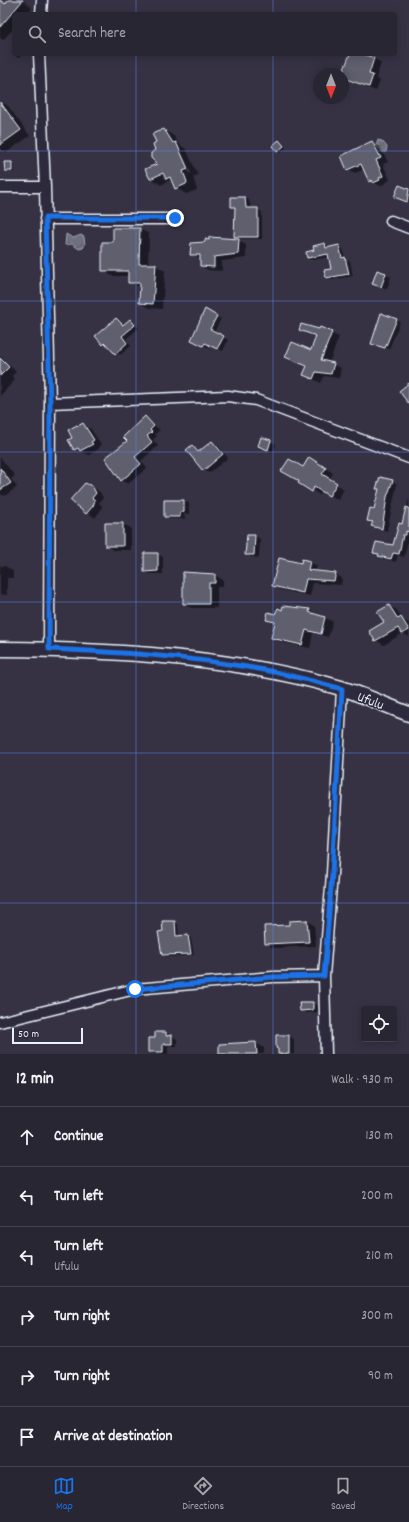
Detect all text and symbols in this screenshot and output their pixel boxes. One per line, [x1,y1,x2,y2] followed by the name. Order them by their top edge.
[12,12,397,56] search box
[26,23,48,45] icon: search
[58,23,126,45] text: Search here
[313,68,349,104] north arrow
[166,209,184,227] route end
[354,688,387,716] street label: Ufulu
[126,980,144,998] route start
[361,1006,397,1042] map controls
[361,1006,397,1042] button: locate
[12,1026,83,1045] scale bar
[18,1027,39,1043] text: 50 m
[16,1068,54,1092] text: 12 min
[331,1071,393,1090] text: Walk · 930 m
[16,1126,38,1148] icon: ahead
[54,1126,103,1148] text: Continue
[365,1127,393,1146] text: 130 m
[16,1186,38,1208] icon: left
[54,1186,103,1208] text: Turn left
[361,1187,393,1206] text: 200 m
[54,1236,103,1258] text: Turn left
[16,1246,38,1268] icon: left
[365,1247,393,1266] text: 210 m
[54,1258,79,1277] text: Ufulu
[16,1306,38,1328] icon: right
[54,1306,110,1328] text: Turn right
[361,1307,393,1326] text: 300 m
[16,1366,38,1388] icon: right
[54,1366,110,1388] text: Turn right
[368,1367,393,1386] text: 90 m
[16,1426,38,1448] icon: arrive
[54,1426,172,1448] text: Arrive at destination
[53,1475,75,1515] tab: Map
[182,1475,224,1515] tab: Directions
[331,1475,356,1515] tab: Saved

